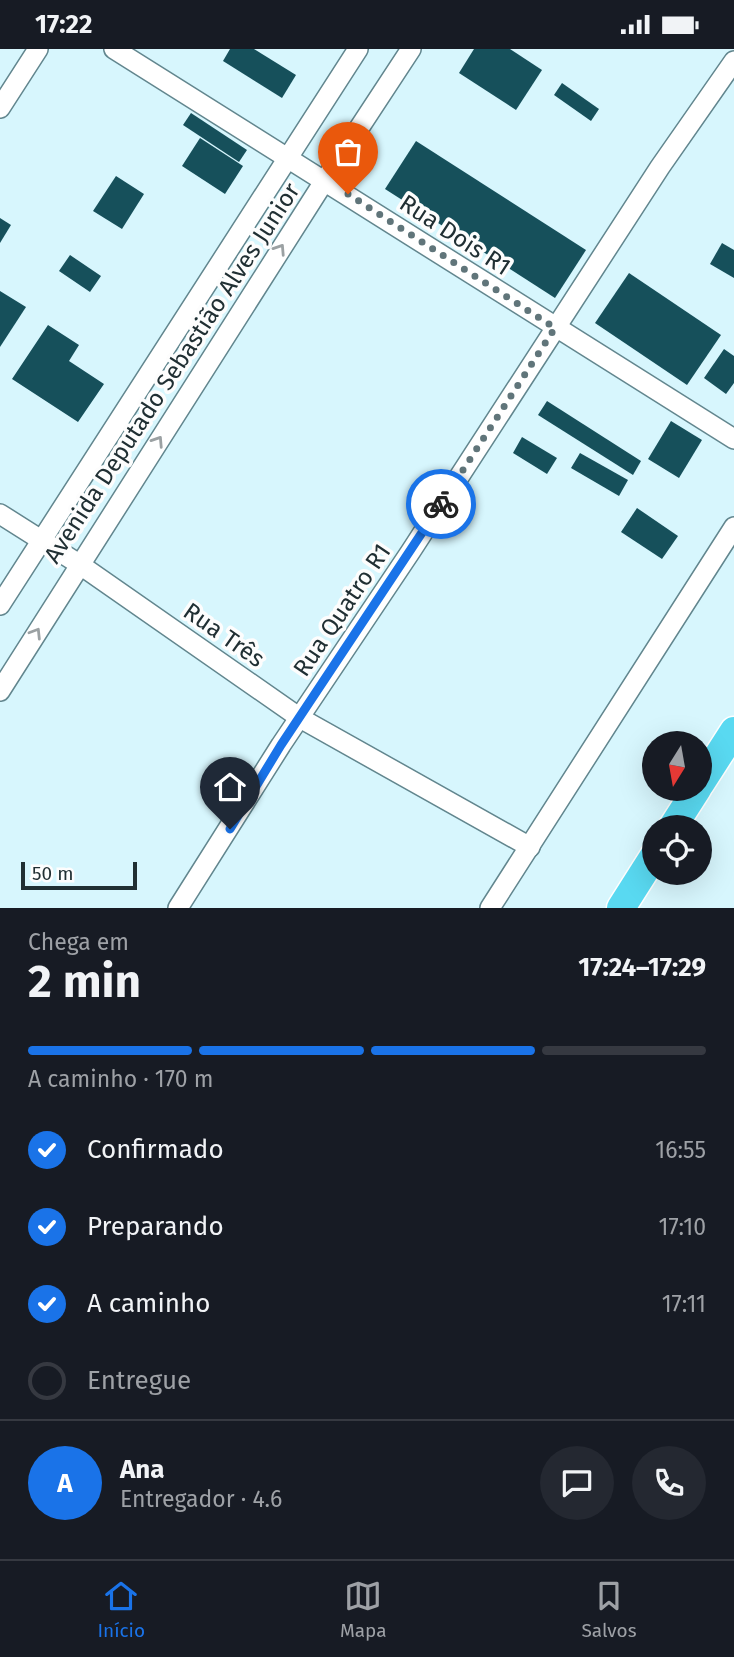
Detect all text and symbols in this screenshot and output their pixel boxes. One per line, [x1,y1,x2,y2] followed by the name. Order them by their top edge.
[35,9,92,40] text: 17:22
[318,122,378,194] pin
[329,133,367,171] icon: bag
[38,177,306,568] street label: Avenida Deputado Sebastião Alves Junior
[394,189,516,281] street label: Rua Dois R1
[272,244,285,257] one-way arrow
[150,436,162,449] one-way arrow
[406,469,476,539] courier
[422,485,460,523] icon: bike
[287,538,397,682] street label: Rua Quatro R1
[178,597,270,673] street label: Rua Três
[28,628,41,641] one-way arrow
[642,731,712,801] north arrow
[642,731,712,885] map controls
[200,757,260,829] pin
[211,768,249,806] icon: home
[642,815,712,885] button: locate
[21,859,136,891] scale bar
[32,862,73,885] text: 50 m
[28,928,129,956] text: Chega em
[578,952,706,983] text: 17:24–17:29
[28,954,141,1009] text: 2 min
[28,1065,213,1093] text: A caminho · 170 m
[28,1131,66,1169] icon: check
[87,1134,224,1165] text: Confirmado
[655,1136,706,1164] text: 16:55
[28,1208,66,1246] icon: check
[87,1211,224,1242] text: Preparando
[658,1213,706,1241] text: 17:10
[28,1285,66,1323] icon: check
[87,1288,210,1319] text: A caminho
[662,1290,706,1318] text: 17:11
[87,1365,191,1396] text: Entregue
[540,1446,614,1520] button: chat
[632,1446,706,1520] button: phone
[120,1454,165,1485] text: Ana
[57,1468,73,1499] text: A
[120,1485,282,1513] text: Entregador · 4.6
[97,1577,145,1642] tab: Início
[340,1577,387,1642] tab: Mapa
[581,1577,637,1642] tab: Salvos

